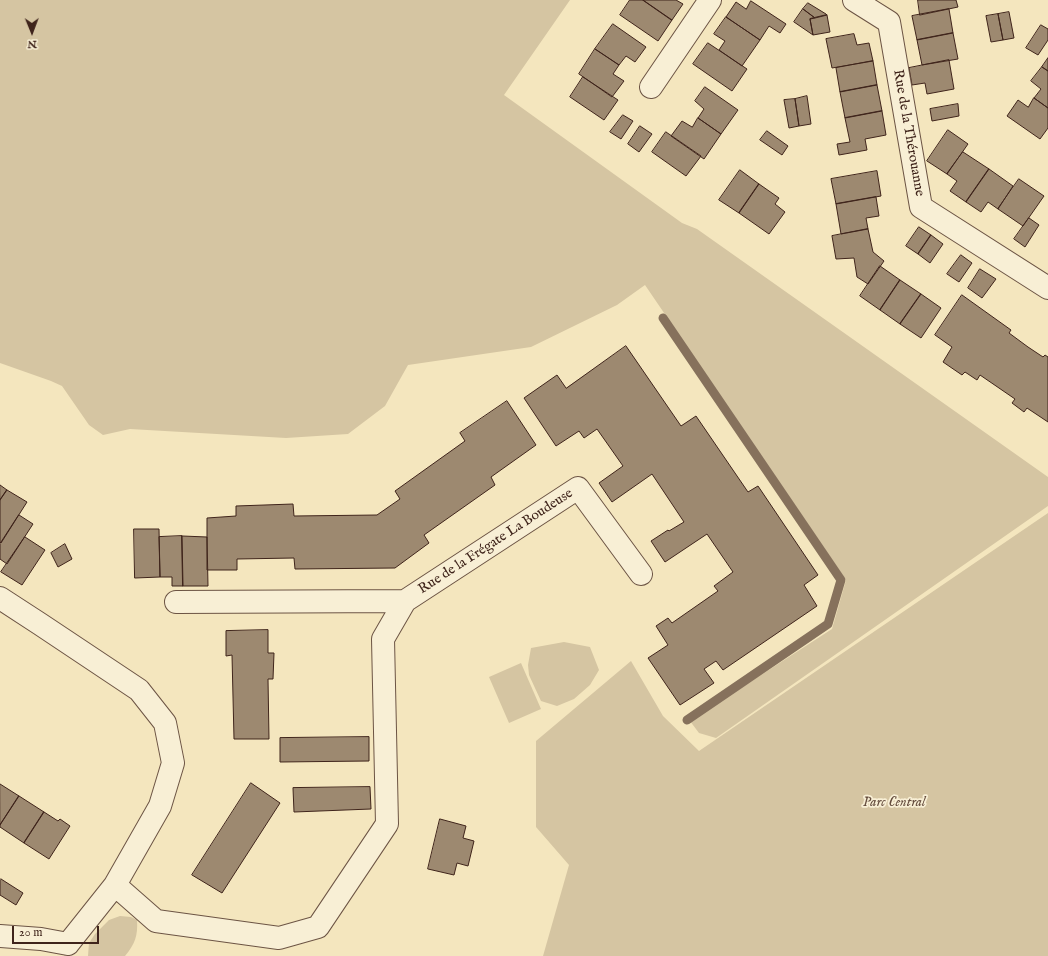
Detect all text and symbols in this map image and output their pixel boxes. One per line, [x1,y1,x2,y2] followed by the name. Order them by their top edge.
[12,12,52,52] north arrow
[27,37,37,51] text: N
[889,68,927,198] street label: Rue de la Thérouanne
[416,486,576,598] street label: Rue de la Frégate La Boudeuse
[863,795,925,811] park label: Parc Central
[14,918,101,944] scale bar
[19,925,42,940] text: 20 m

